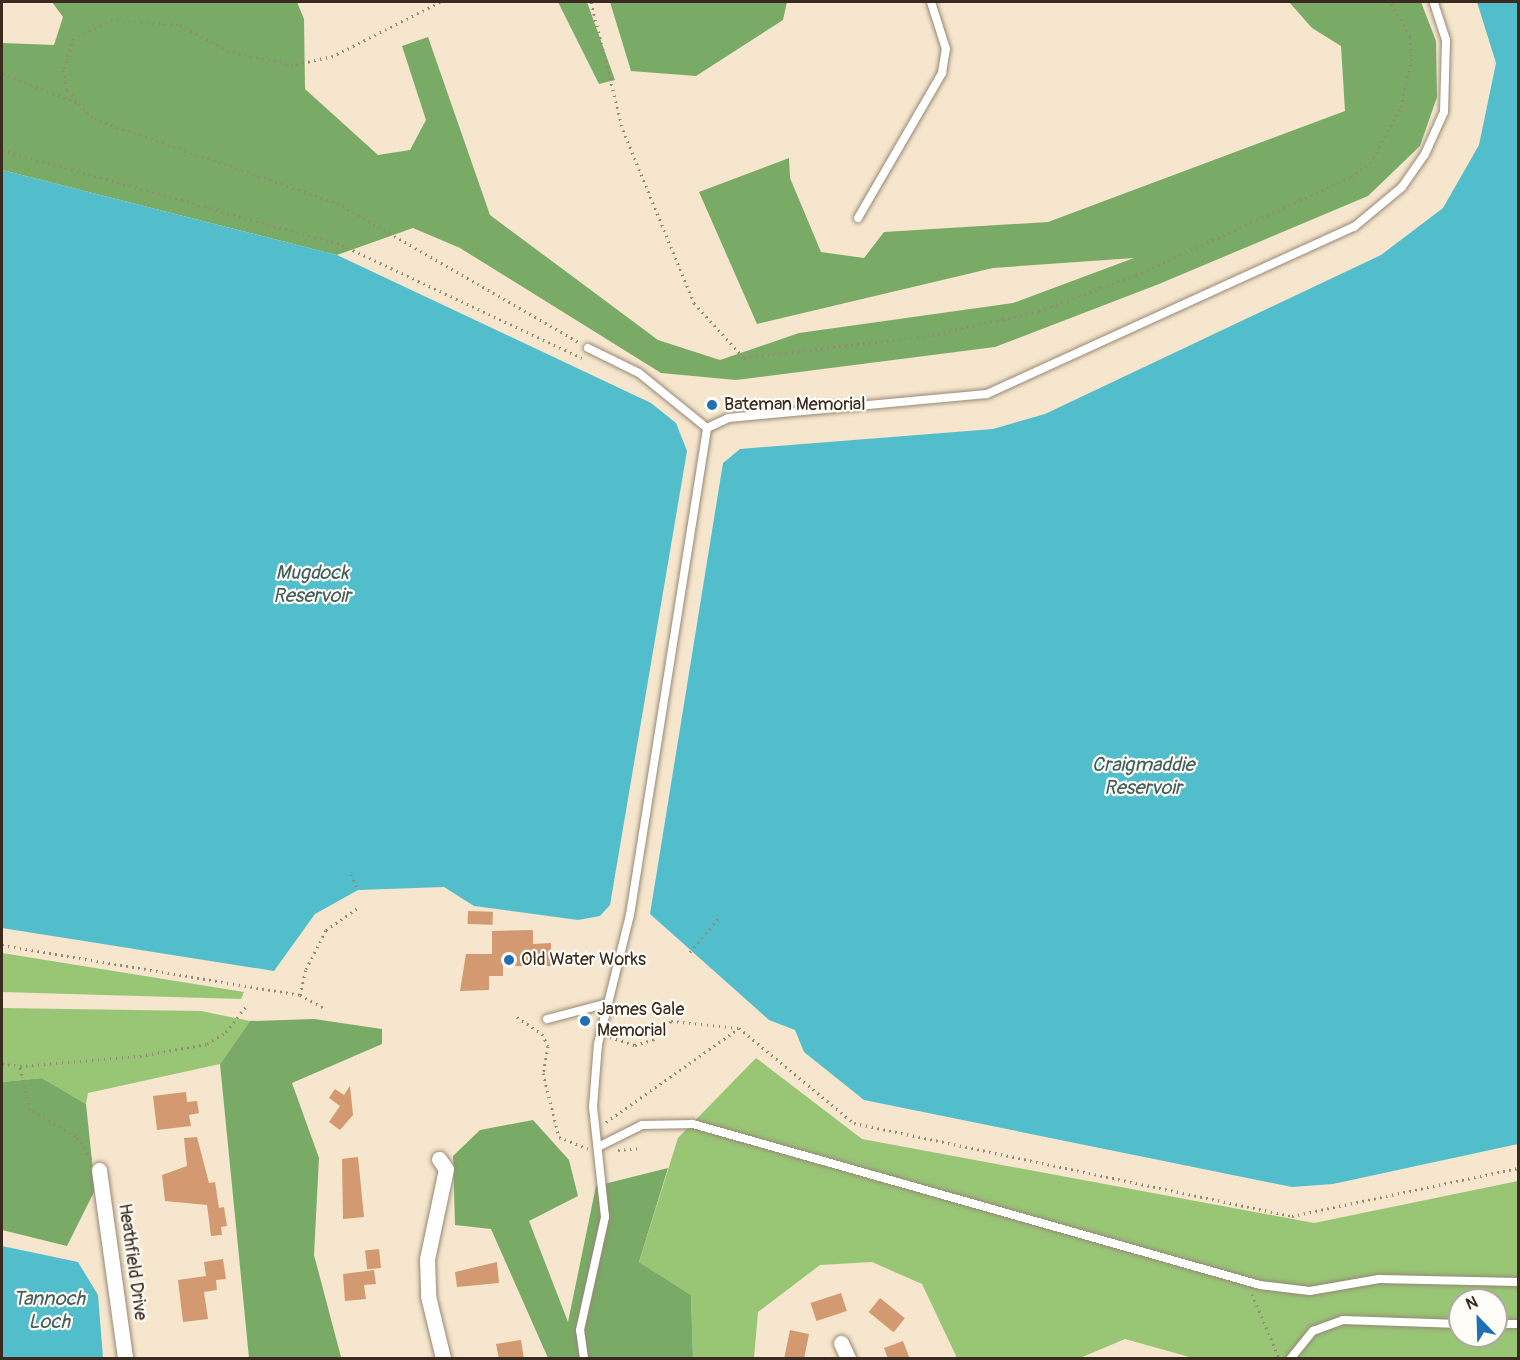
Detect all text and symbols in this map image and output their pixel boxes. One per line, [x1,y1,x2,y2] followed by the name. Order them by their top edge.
[724,394,865,416] place label: Bateman Memorial
[705,398,719,412] marker: Bateman Memorial
[273,561,351,608] water label: Mugdock Reservoir
[1092,752,1194,799] water label: Craigmaddie Reservoir
[521,949,646,971] place label: Old Water Works
[502,953,516,967] marker: Old Water Works
[597,1000,684,1042] place label: James Gale Memorial
[578,1014,592,1028] marker: James Gale Memorial
[113,1202,151,1322] street label: Heathfield Drive
[13,1287,85,1334] water label: Tannoch Loch
[1448,1288,1508,1348] north arrow
[1463,1292,1481,1315] text: N

